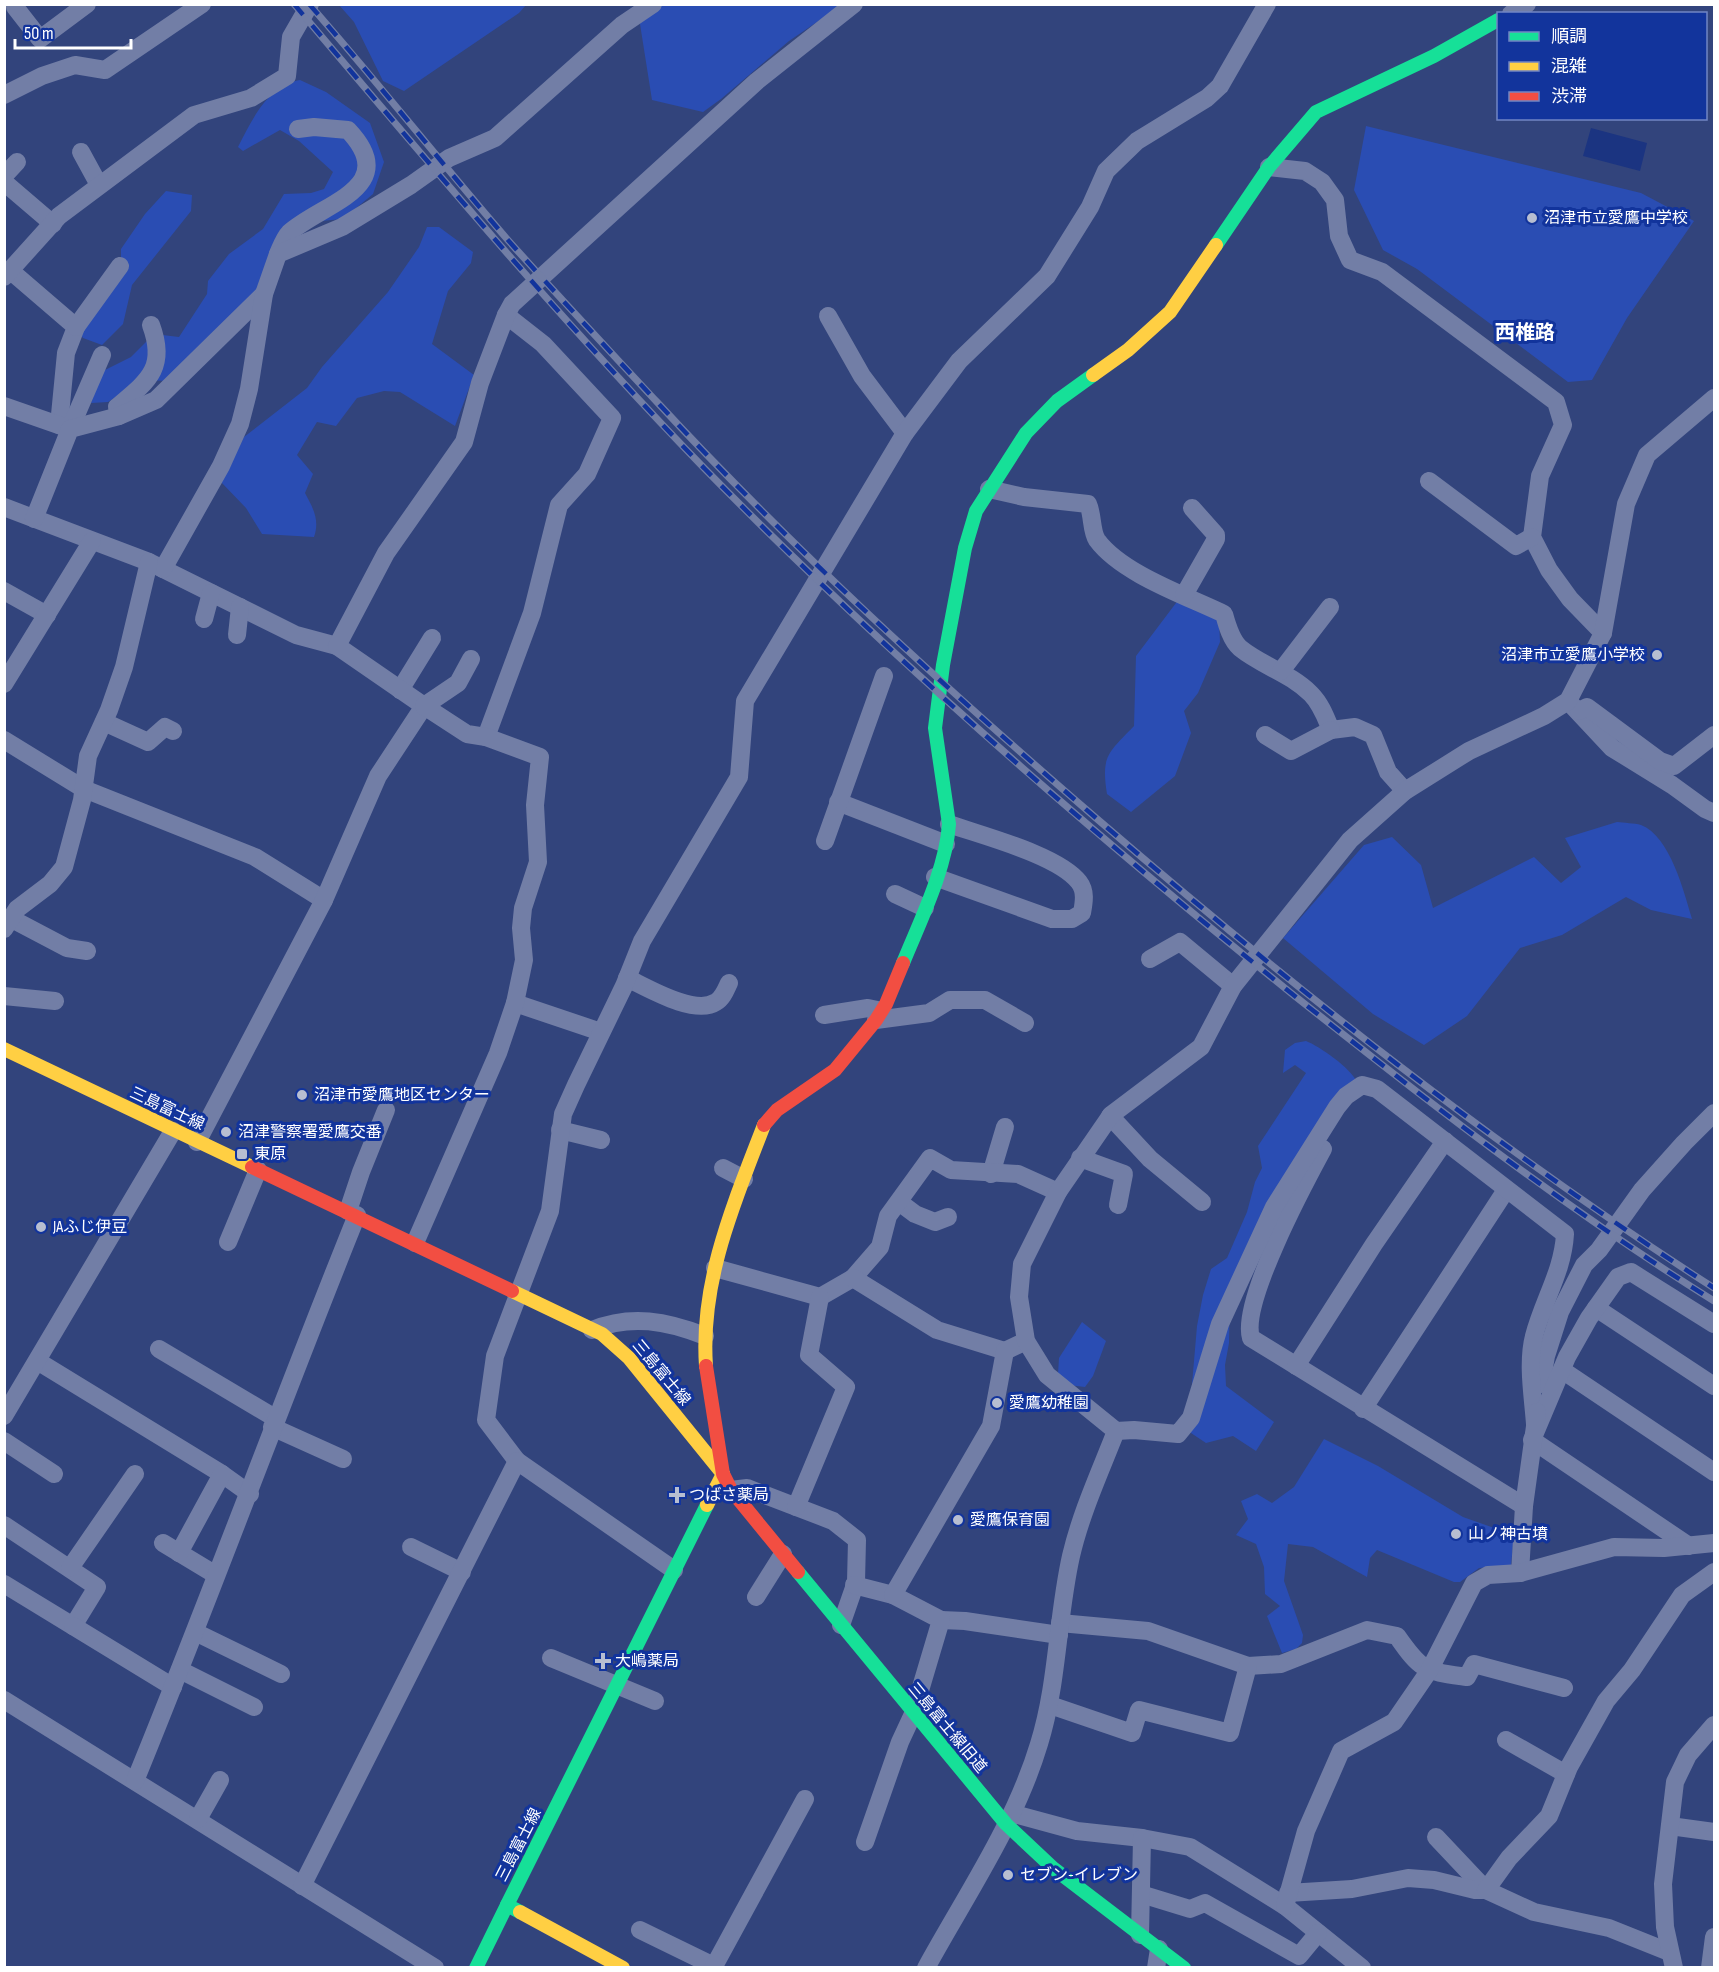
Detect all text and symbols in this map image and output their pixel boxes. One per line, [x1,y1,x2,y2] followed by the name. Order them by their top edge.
[15,12,130,50] scale bar
[1497,12,1707,120] legend
[24,23,54,44] text: 50 m
[1551,26,1587,47] text: 順調
[1551,56,1587,77] text: 混雑
[1551,86,1587,107] text: 渋滞
[1544,209,1688,228] place label: 沼津市立愛鷹中学校
[1525,211,1539,225] marker: 沼津市立愛鷹中学校
[1495,321,1555,345] district label: 西椎路
[1501,646,1645,665] place label: 沼津市立愛鷹小学校
[1650,648,1664,662] marker: 沼津市立愛鷹小学校
[127,1083,207,1135] street label: 三島富士線
[314,1086,490,1105] place label: 沼津市愛鷹地区センター
[295,1088,309,1102] marker: 沼津市愛鷹地区センター
[238,1123,382,1142] place label: 沼津警察署愛鷹交番
[219,1125,233,1139] marker: 沼津警察署愛鷹交番
[254,1145,286,1164] place label: 東原
[235,1147,249,1161] marker: 東原
[52,1218,127,1237] place label: JAふじ伊豆
[34,1220,48,1234] marker: JAふじ伊豆
[628,1336,694,1410] street label: 三島富士線
[1009,1394,1089,1413] place label: 愛鷹幼稚園
[990,1396,1004,1410] marker: 愛鷹幼稚園
[689,1486,769,1505] place label: つばさ薬局
[670,1488,684,1502] marker: つばさ薬局
[970,1511,1050,1530] place label: 愛鷹保育園
[951,1513,965,1527] marker: 愛鷹保育園
[1468,1525,1548,1544] place label: 山ノ神古墳
[1449,1527,1463,1541] marker: 山ノ神古墳
[615,1652,679,1671] place label: 大嶋薬局
[596,1654,610,1668] marker: 大嶋薬局
[904,1679,990,1777] street label: 三島富士線旧道
[492,1805,546,1885] street label: 三島富士線
[1020,1866,1138,1885] place label: セブン-イレブン
[1001,1868,1015,1882] marker: セブン-イレブン

